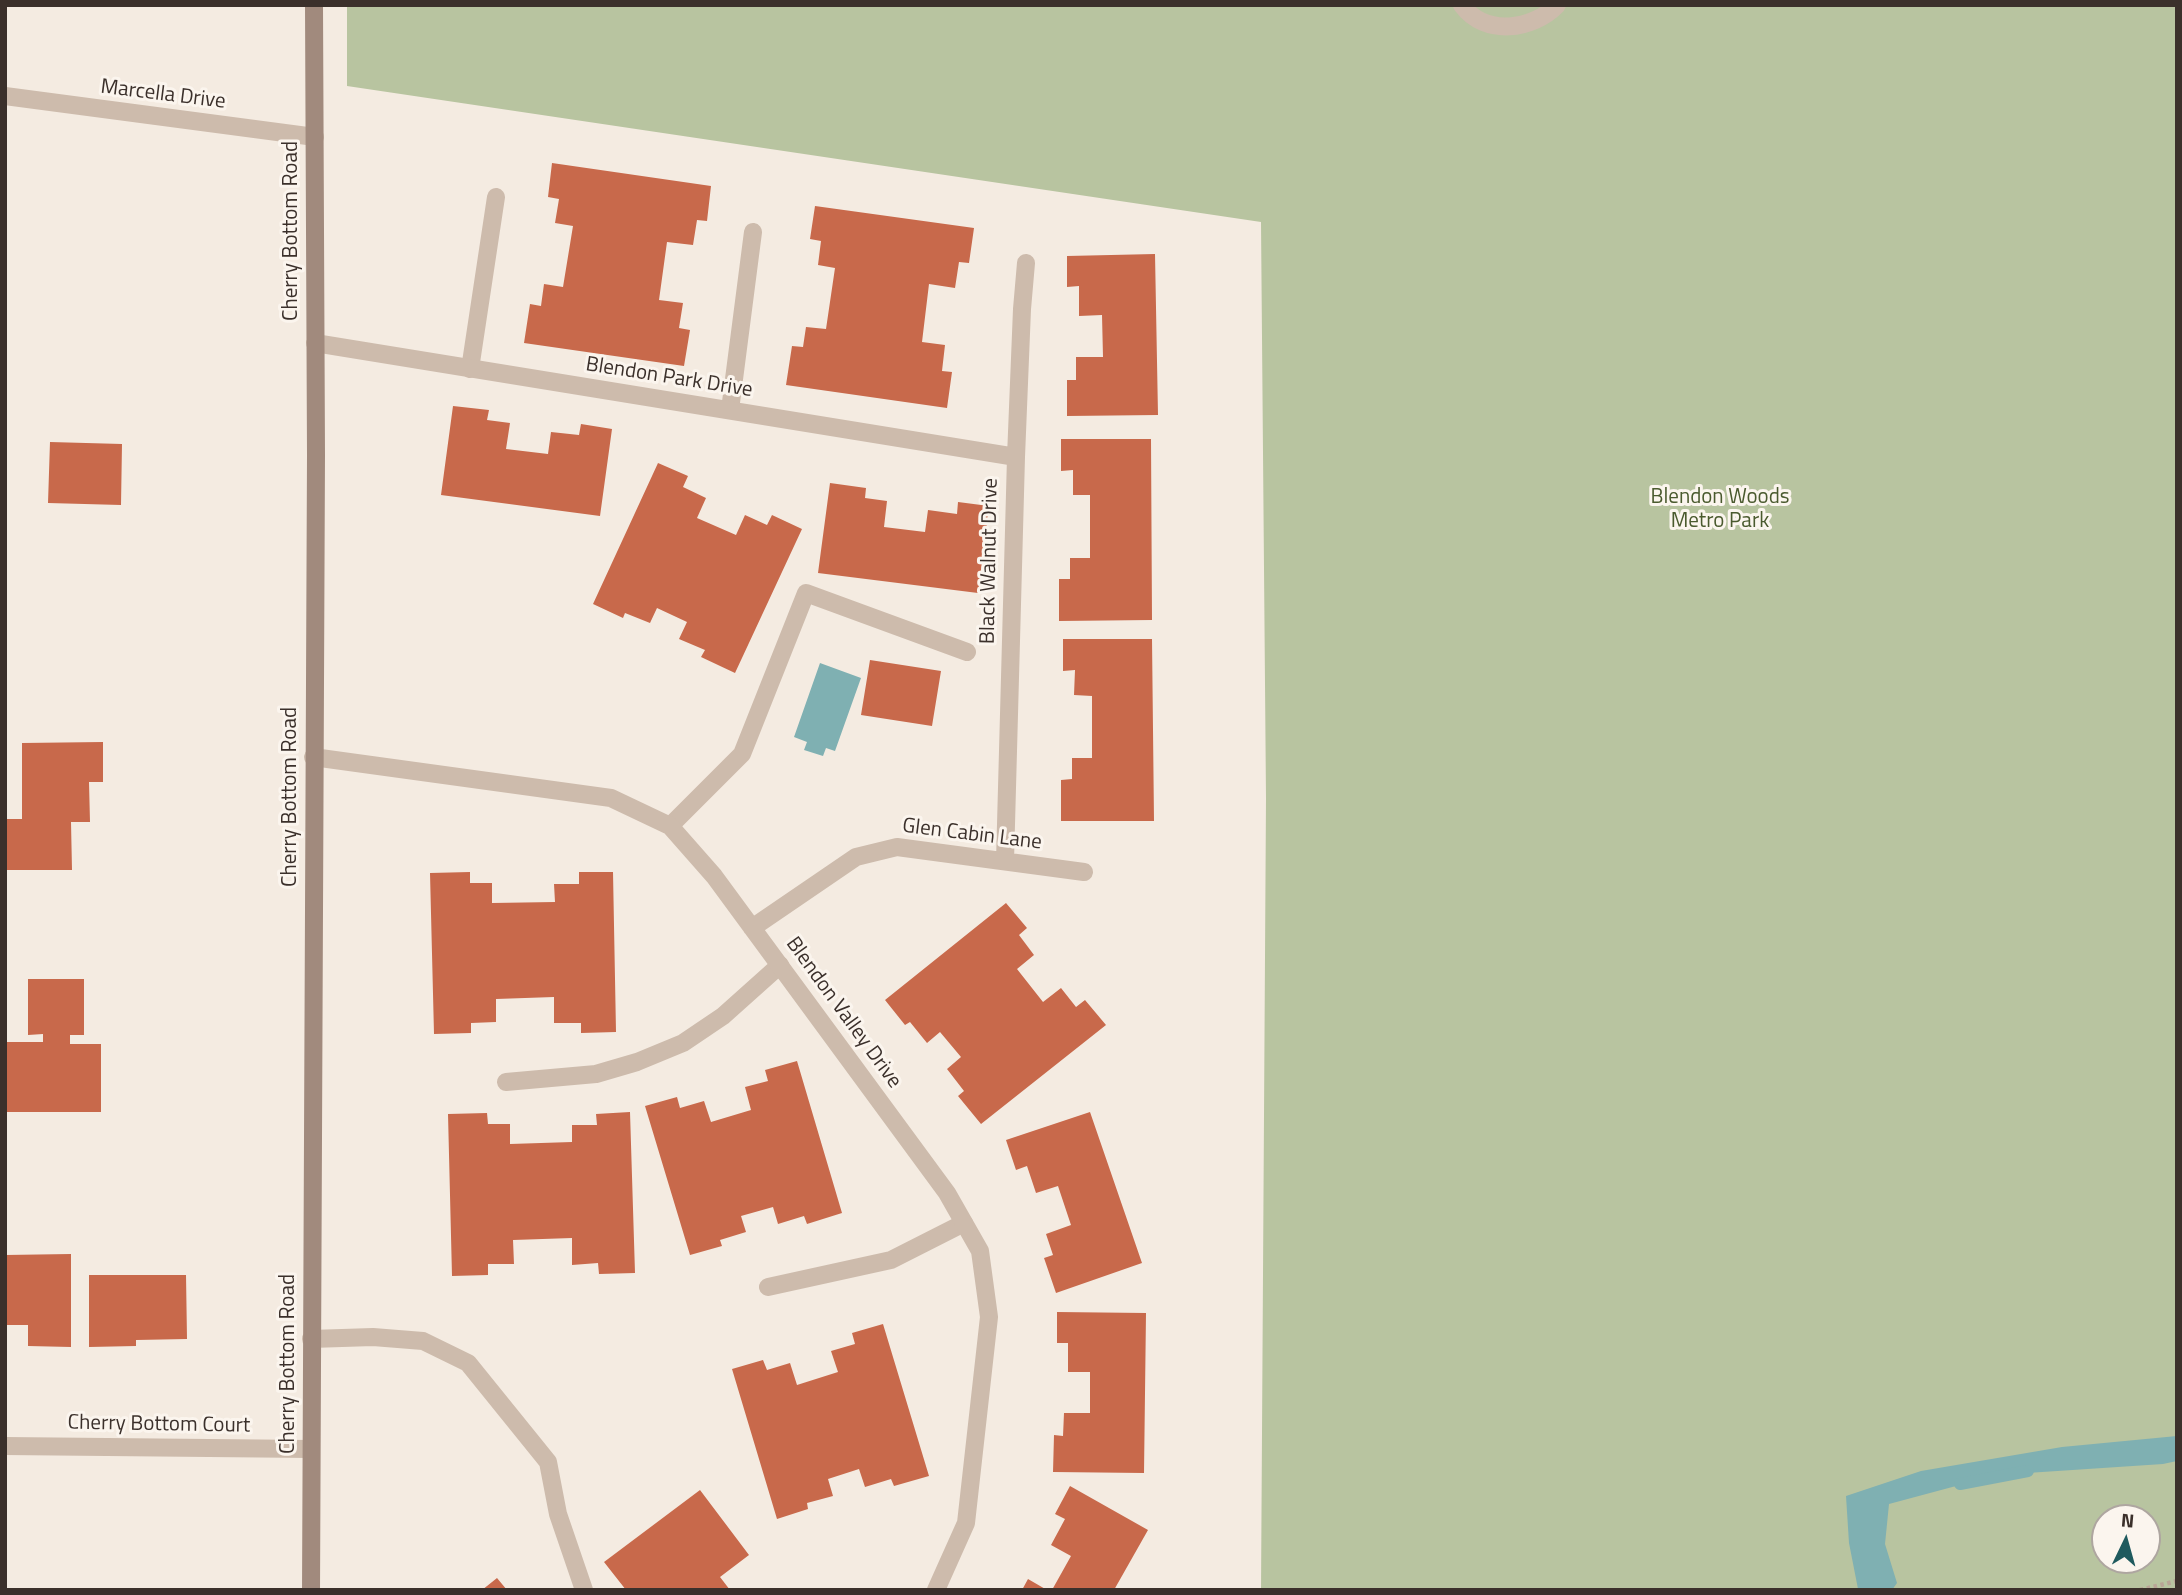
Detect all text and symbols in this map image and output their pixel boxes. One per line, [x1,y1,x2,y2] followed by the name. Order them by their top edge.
[99,75,227,115] street label: Marcella Drive
[279,141,305,321] street label: Cherry Bottom Road
[584,352,754,404] street label: Blendon Park Drive
[976,478,1004,644] street label: Black Walnut Drive
[1651,485,1789,535] park label: Blendon Woods Metro Park
[278,707,304,887] street label: Cherry Bottom Road
[901,814,1043,856] street label: Glen Cabin Lane
[780,932,906,1094] street label: Blendon Valley Drive
[276,1274,302,1454] street label: Cherry Bottom Road
[67,1411,251,1439] street label: Cherry Bottom Court
[2091,1504,2161,1574] north arrow
[2120,1505,2136,1535] text: N

